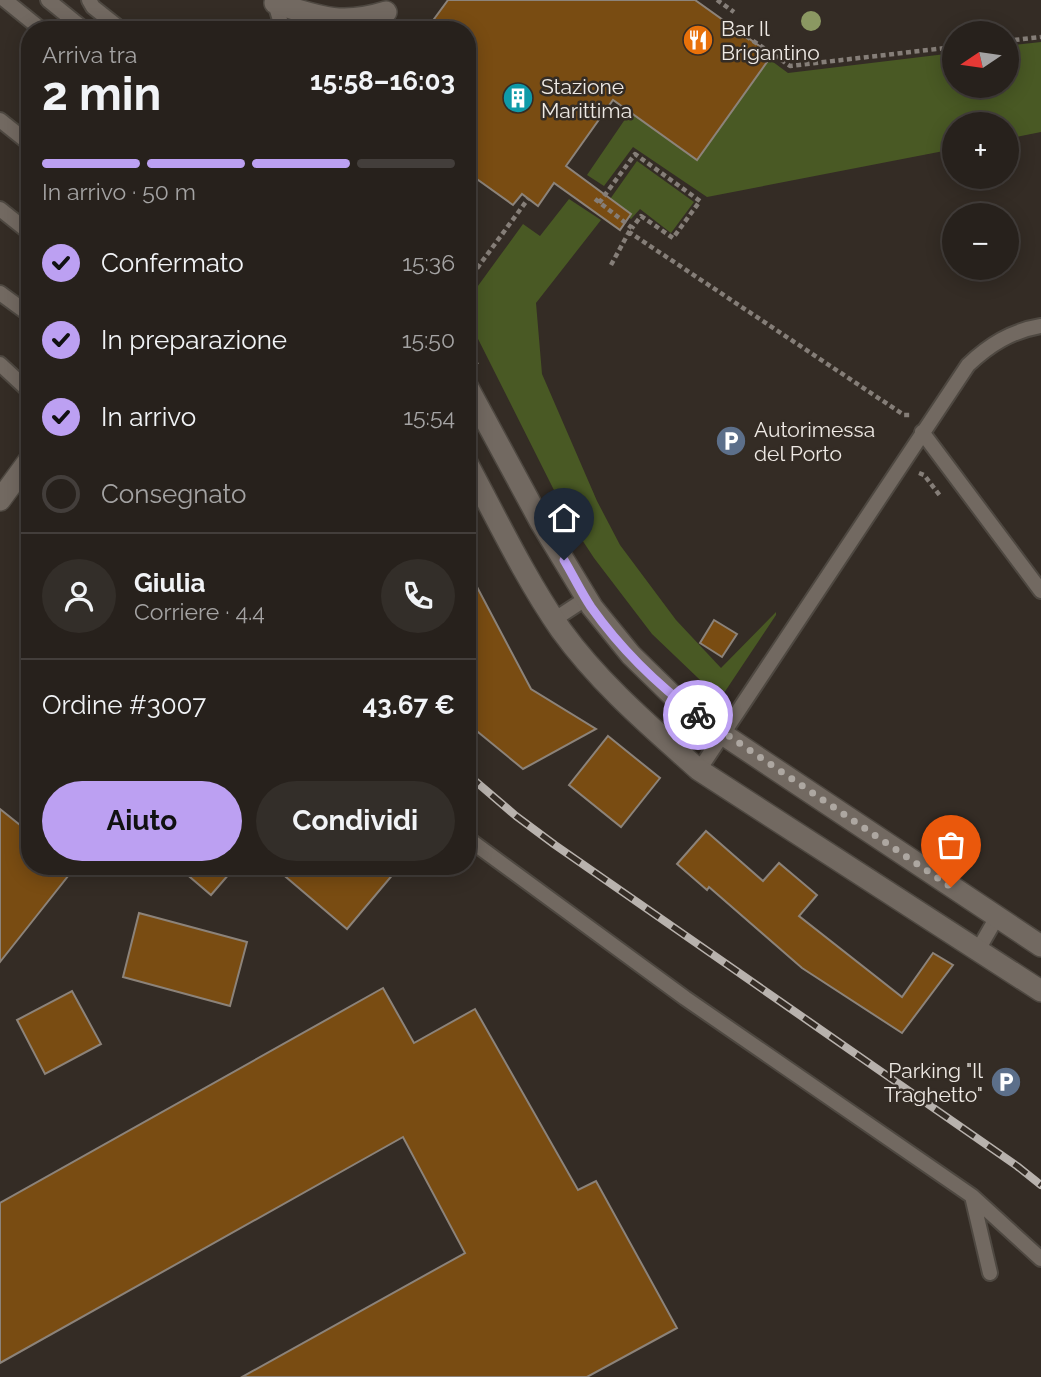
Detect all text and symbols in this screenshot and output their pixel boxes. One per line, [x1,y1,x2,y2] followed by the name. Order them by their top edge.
[721,16,820,65] place label: Bar Il Brigantino
[942,21,1018,98] north arrow
[942,21,1019,280] map controls
[681,23,715,57] restaurant icon: Bar Il Brigantino
[42,41,137,68] text: Arriva tra
[310,66,455,96] text: 15:58–16:03
[42,67,161,121] text: 2 min
[541,74,632,123] place label: Stazione Marittima
[501,81,535,115] building icon: Stazione Marittima
[942,112,1019,189] button: +
[42,178,196,205] text: In arrivo · 50 m
[942,203,1019,280] button: −
[42,244,80,282] icon: check
[101,248,244,278] text: Confermato
[402,249,455,276] text: 15:36
[42,321,80,359] icon: check
[101,325,287,355] text: In preparazione
[402,326,455,353] text: 15:50
[42,398,80,436] icon: check
[101,402,196,432] text: In arrivo
[403,403,455,430] text: 15:54
[754,417,875,466] place label: Autorimessa del Porto
[714,424,748,458] parking icon: Autorimessa del Porto
[101,479,247,509] text: Consegnato
[534,488,594,560] pin
[545,499,583,537] icon: home
[42,559,116,633] button: person
[381,559,455,633] button: phone
[134,568,205,598] text: Giulia
[134,598,265,625] text: Corriere · 4.4
[663,680,733,750] courier
[42,690,206,720] text: Ordine #3007
[362,690,455,720] text: 43.67 €
[679,696,717,734] icon: bike
[42,781,242,861] button: Aiuto
[256,781,455,861] button: Condividi
[921,815,981,887] pin
[932,826,970,864] icon: bag
[884,1058,983,1107] place label: Parking "Il Traghetto"
[989,1065,1023,1099] parking icon: Parking "Il Traghetto"

